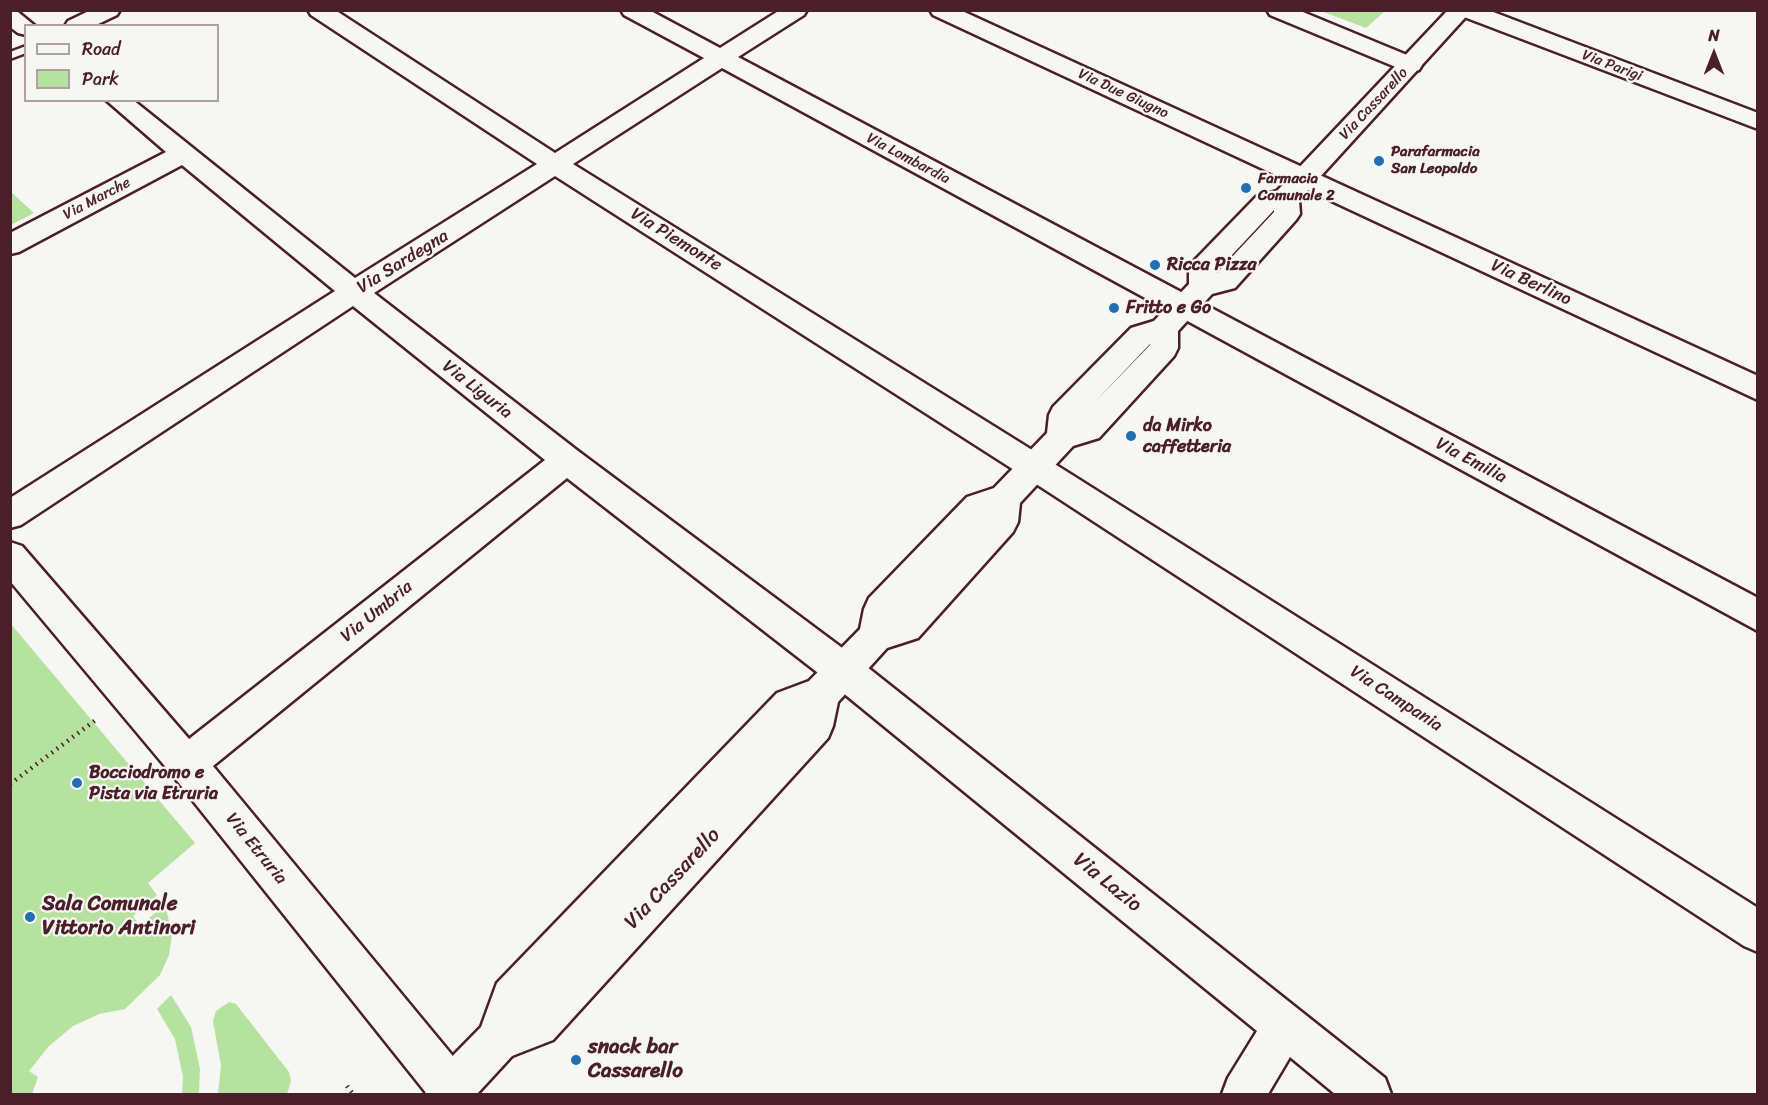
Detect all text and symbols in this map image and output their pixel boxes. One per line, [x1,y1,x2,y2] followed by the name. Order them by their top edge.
[1708,21,1720,50] text: N
[24,24,219,102] legend
[1684,24,1744,84] north arrow
[82,33,121,65] text: Road
[1579,46,1645,86] street label: Via Parigi
[82,63,119,95] text: Park
[1336,64,1412,144] street label: Via Cassarello
[1075,65,1171,123] street label: Via Due Giugno
[863,130,953,188] street label: Via Lombardia
[1391,143,1480,178] place label: Parafarmacia San Leopoldo
[1372,154,1386,168] marker: Parafarmacia San Leopoldo
[1258,170,1335,205] place label: Farmacia Comunale 2
[60,174,134,224] street label: Via Marche
[1239,181,1253,195] marker: Farmacia Comunale 2
[626,203,726,277] street label: Via Piemonte
[353,225,453,299] street label: Via Sardegna
[1167,254,1257,276] place label: Ricca Pizza
[1487,255,1575,311] street label: Via Berlino
[1148,258,1162,272] marker: Ricca Pizza
[1126,297,1211,319] place label: Fritto e Go
[1107,301,1121,315] marker: Fritto e Go
[438,356,516,424] street label: Via Liguria
[1143,415,1231,458] place label: da Mirko caffetteria
[1124,429,1138,443] marker: da Mirko caffetteria
[1432,433,1510,489] street label: Via Emilia
[337,577,417,647] street label: Via Umbria
[1346,661,1446,737] street label: Via Campania
[89,762,218,804] place label: Bocciodromo e Pista via Etruria
[70,776,84,790] marker: Bocciodromo e Pista via Etruria
[221,809,291,889] street label: Via Etruria
[620,823,726,935] street label: Via Cassarello
[1068,848,1146,918] street label: Via Lazio
[42,892,195,942] place label: Sala Comunale Vittorio Antinori
[23,910,37,924] marker: Sala Comunale Vittorio Antinori
[588,1035,683,1085] place label: snack bar Cassarello
[569,1053,583,1067] marker: snack bar Cassarello

